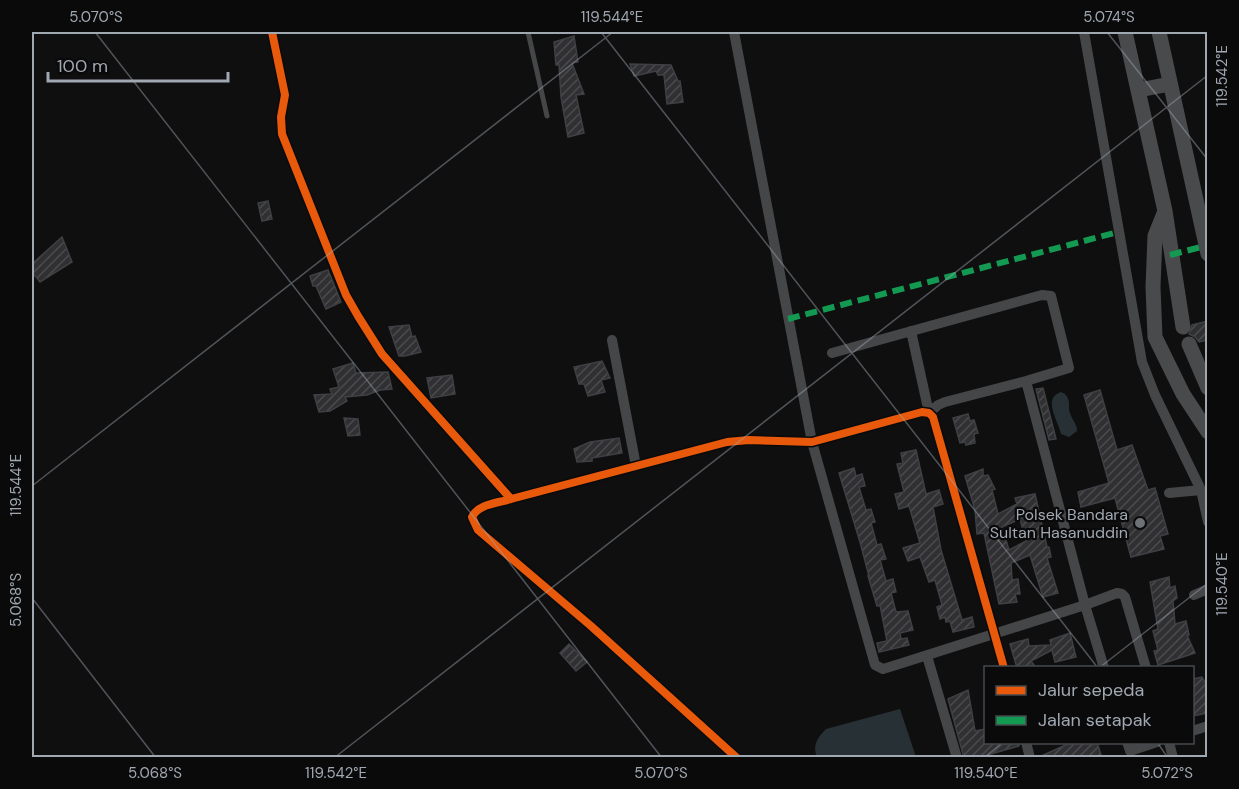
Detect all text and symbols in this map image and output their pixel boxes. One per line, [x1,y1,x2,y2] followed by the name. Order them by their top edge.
[69,7,123,27] text: 5.070°S
[581,7,643,27] text: 119.544°E
[1083,7,1135,27] text: 5.074°S
[48,45,228,83] scale bar
[1212,45,1232,107] text: 119.542°E
[57,54,108,78] text: 100 m
[6,454,26,516] text: 119.544°E
[990,504,1128,543] place label: Polsek Bandara Sultan Hasanuddin
[1133,516,1147,530] marker: Polsek Bandara Sultan Hasanuddin
[1212,552,1232,616] text: 119.540°E
[6,573,26,627] text: 5.068°S
[984,666,1194,744] legend
[1038,678,1144,702] text: Jalur sepeda
[1038,708,1152,732] text: Jalan setapak
[128,763,182,783] text: 5.068°S
[305,763,367,783] text: 119.542°E
[634,763,688,783] text: 5.070°S
[954,763,1018,783] text: 119.540°E
[1141,763,1193,783] text: 5.072°S

